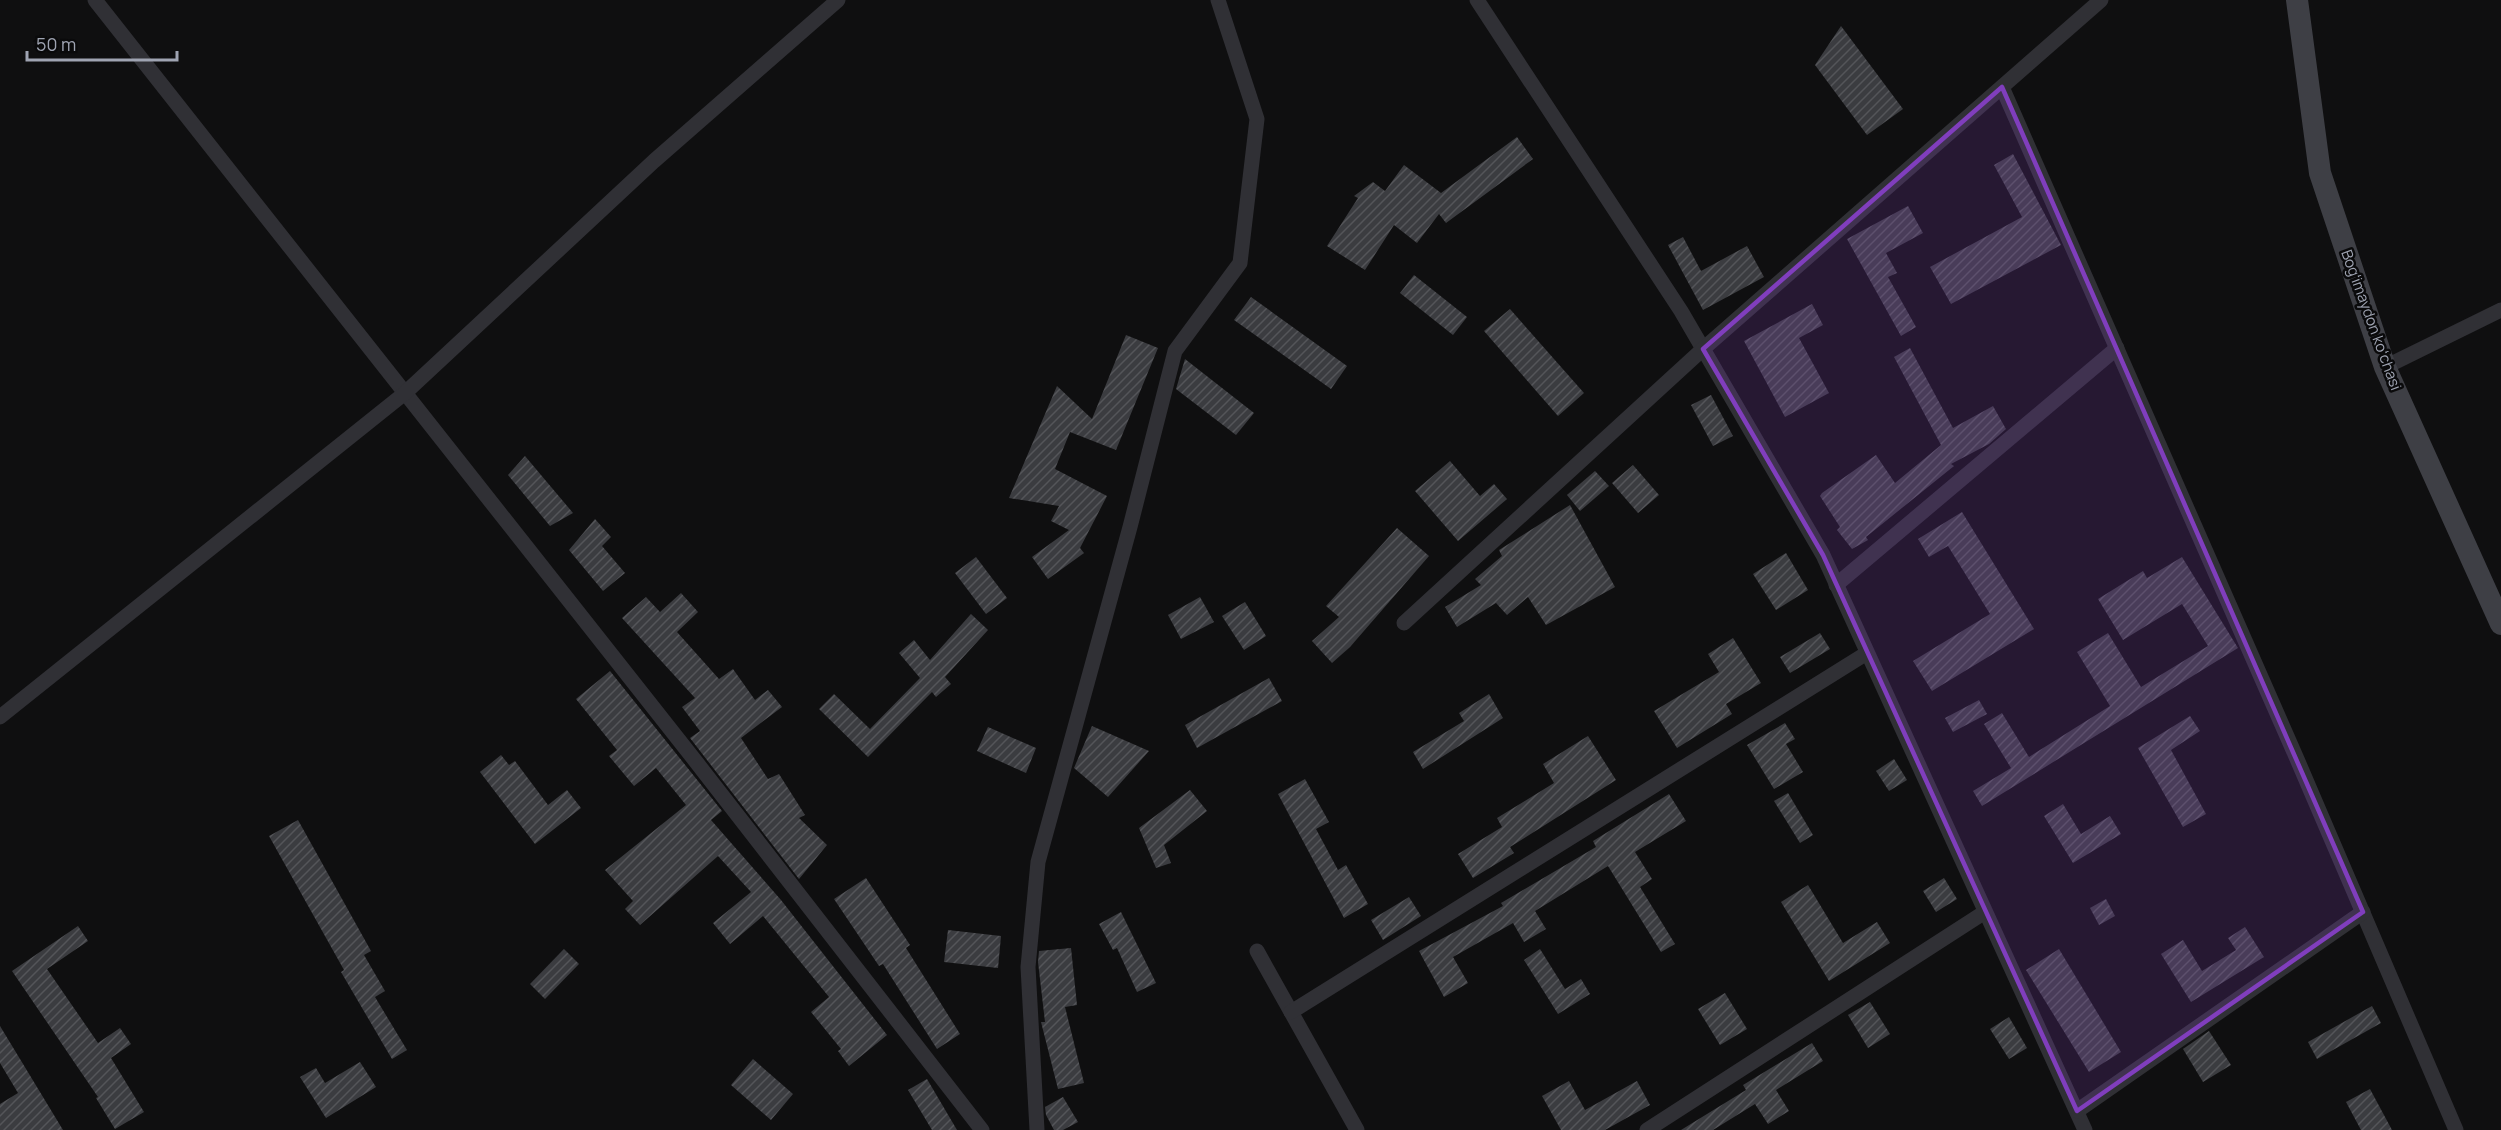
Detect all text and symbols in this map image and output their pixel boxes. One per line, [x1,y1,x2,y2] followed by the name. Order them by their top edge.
[27,24,177,62] scale bar
[36,32,76,56] text: 50 m
[2336,247,2407,393] street label: Bogʻimaydon koʻchasi

